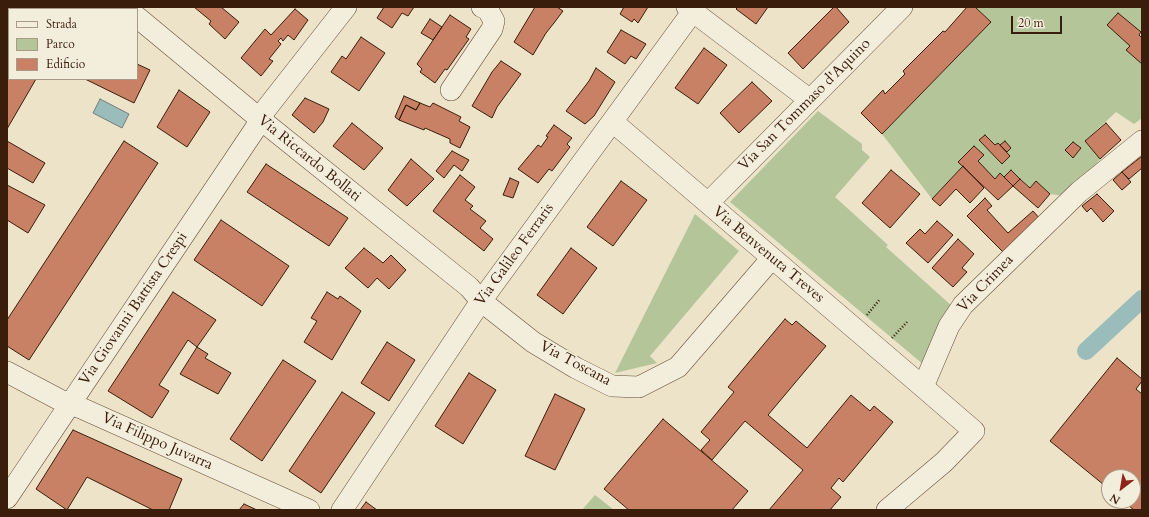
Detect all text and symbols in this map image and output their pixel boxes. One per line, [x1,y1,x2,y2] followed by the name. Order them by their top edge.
[8,8,138,80] legend
[1013,8,1064,34] scale bar
[1018,15,1044,31] text: 20 m
[46,16,77,32] text: Strada
[735,35,875,175] street label: Via San Tommaso d'Aquino
[46,36,75,52] text: Parco
[46,56,85,72] text: Edificio
[254,112,364,206] street label: Via Riccardo Bollati
[472,200,558,310] street label: Via Galileo Ferraris
[708,203,828,307] street label: Via Benvenuta Treves
[76,229,192,389] street label: Via Giovanni Battista Crespi
[954,252,1018,316] street label: Via Crimea
[536,338,614,390] street label: Via Toscana
[99,409,215,475] street label: Via Filippo Juvarra
[1101,469,1141,509] north arrow
[1107,490,1123,508] text: N

